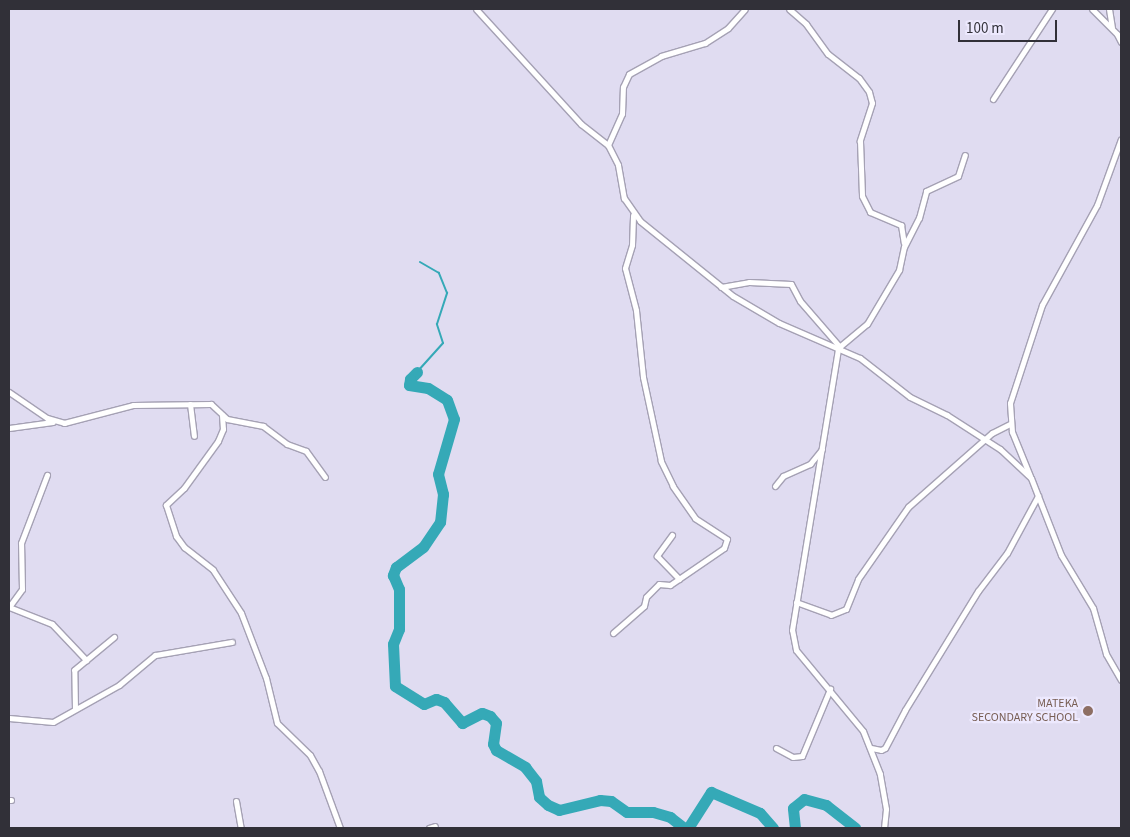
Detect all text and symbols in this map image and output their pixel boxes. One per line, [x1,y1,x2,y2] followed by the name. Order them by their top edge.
[960,10,1059,42] scale bar
[966,18,1004,39] text: 100 m
[971,697,1078,725] place label: MATEKA SECONDARY SCHOOL
[1082,705,1094,717] marker: MATEKA SECONDARY SCHOOL

